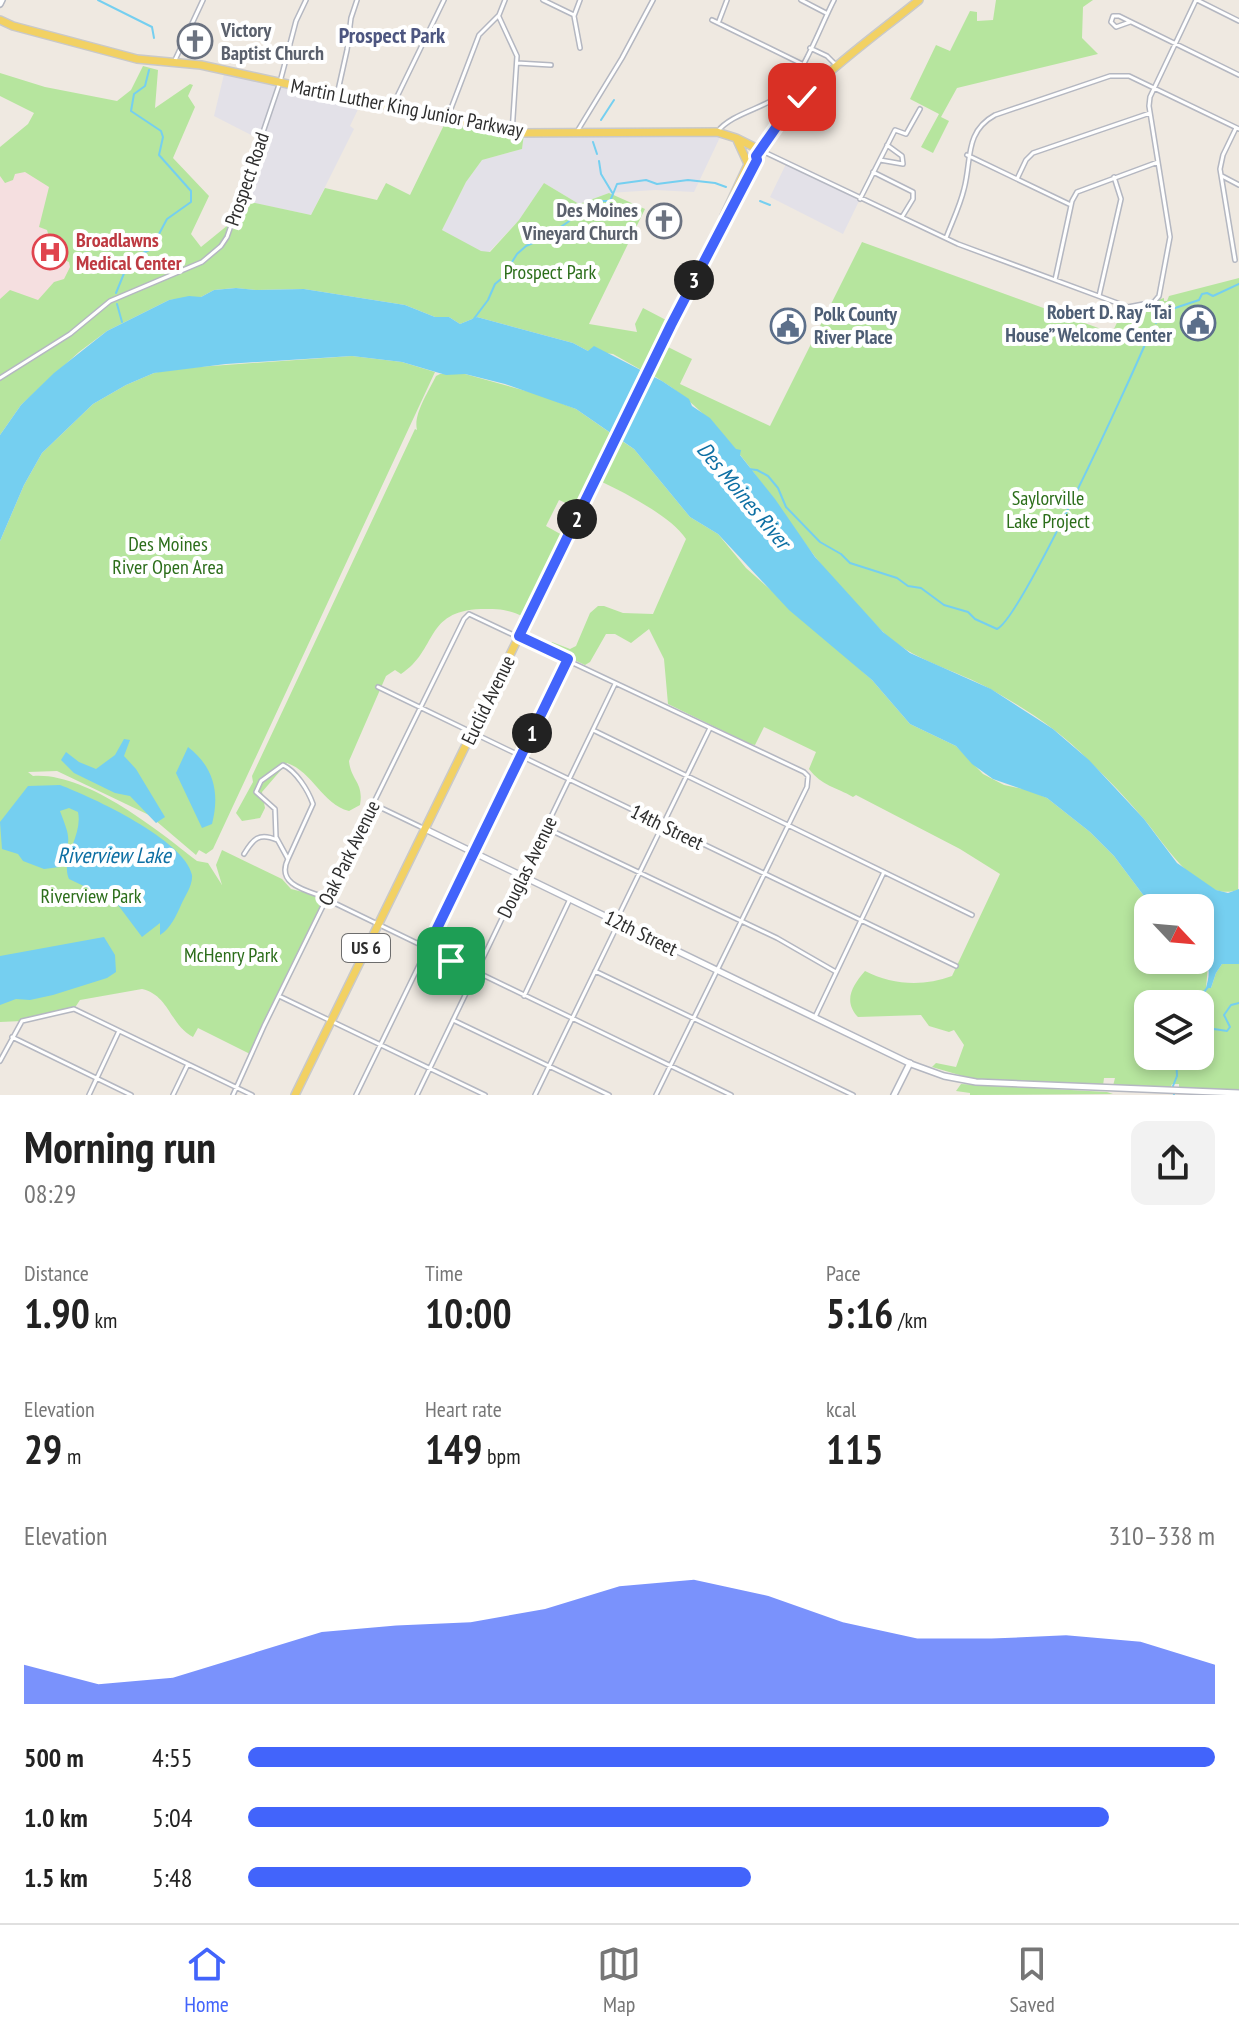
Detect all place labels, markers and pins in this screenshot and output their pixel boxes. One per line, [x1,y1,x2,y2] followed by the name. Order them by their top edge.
[220,17,324,66] place label: Victory Baptist Church
[176,22,214,60] church icon: Victory Baptist Church
[768,63,836,131] pin
[521,197,638,246] place label: Des Moines Vineyard Church
[645,202,683,240] church icon: Des Moines Vineyard Church
[76,227,182,276] place label: Broadlawns Medical Center
[31,233,69,271] hospital icon: Broadlawns Medical Center
[674,260,714,300] pin: 3
[1005,299,1172,348] place label: Robert D. Ray “Tai House” Welcome Center
[814,301,898,350] place label: Polk County River Place
[1179,304,1217,342] public building icon: Robert D. Ray “Tai House” Welcome Center
[769,307,807,345] public building icon: Polk County River Place
[557,499,597,539] pin: 2
[512,713,552,753] pin: 1
[417,927,485,995] pin

